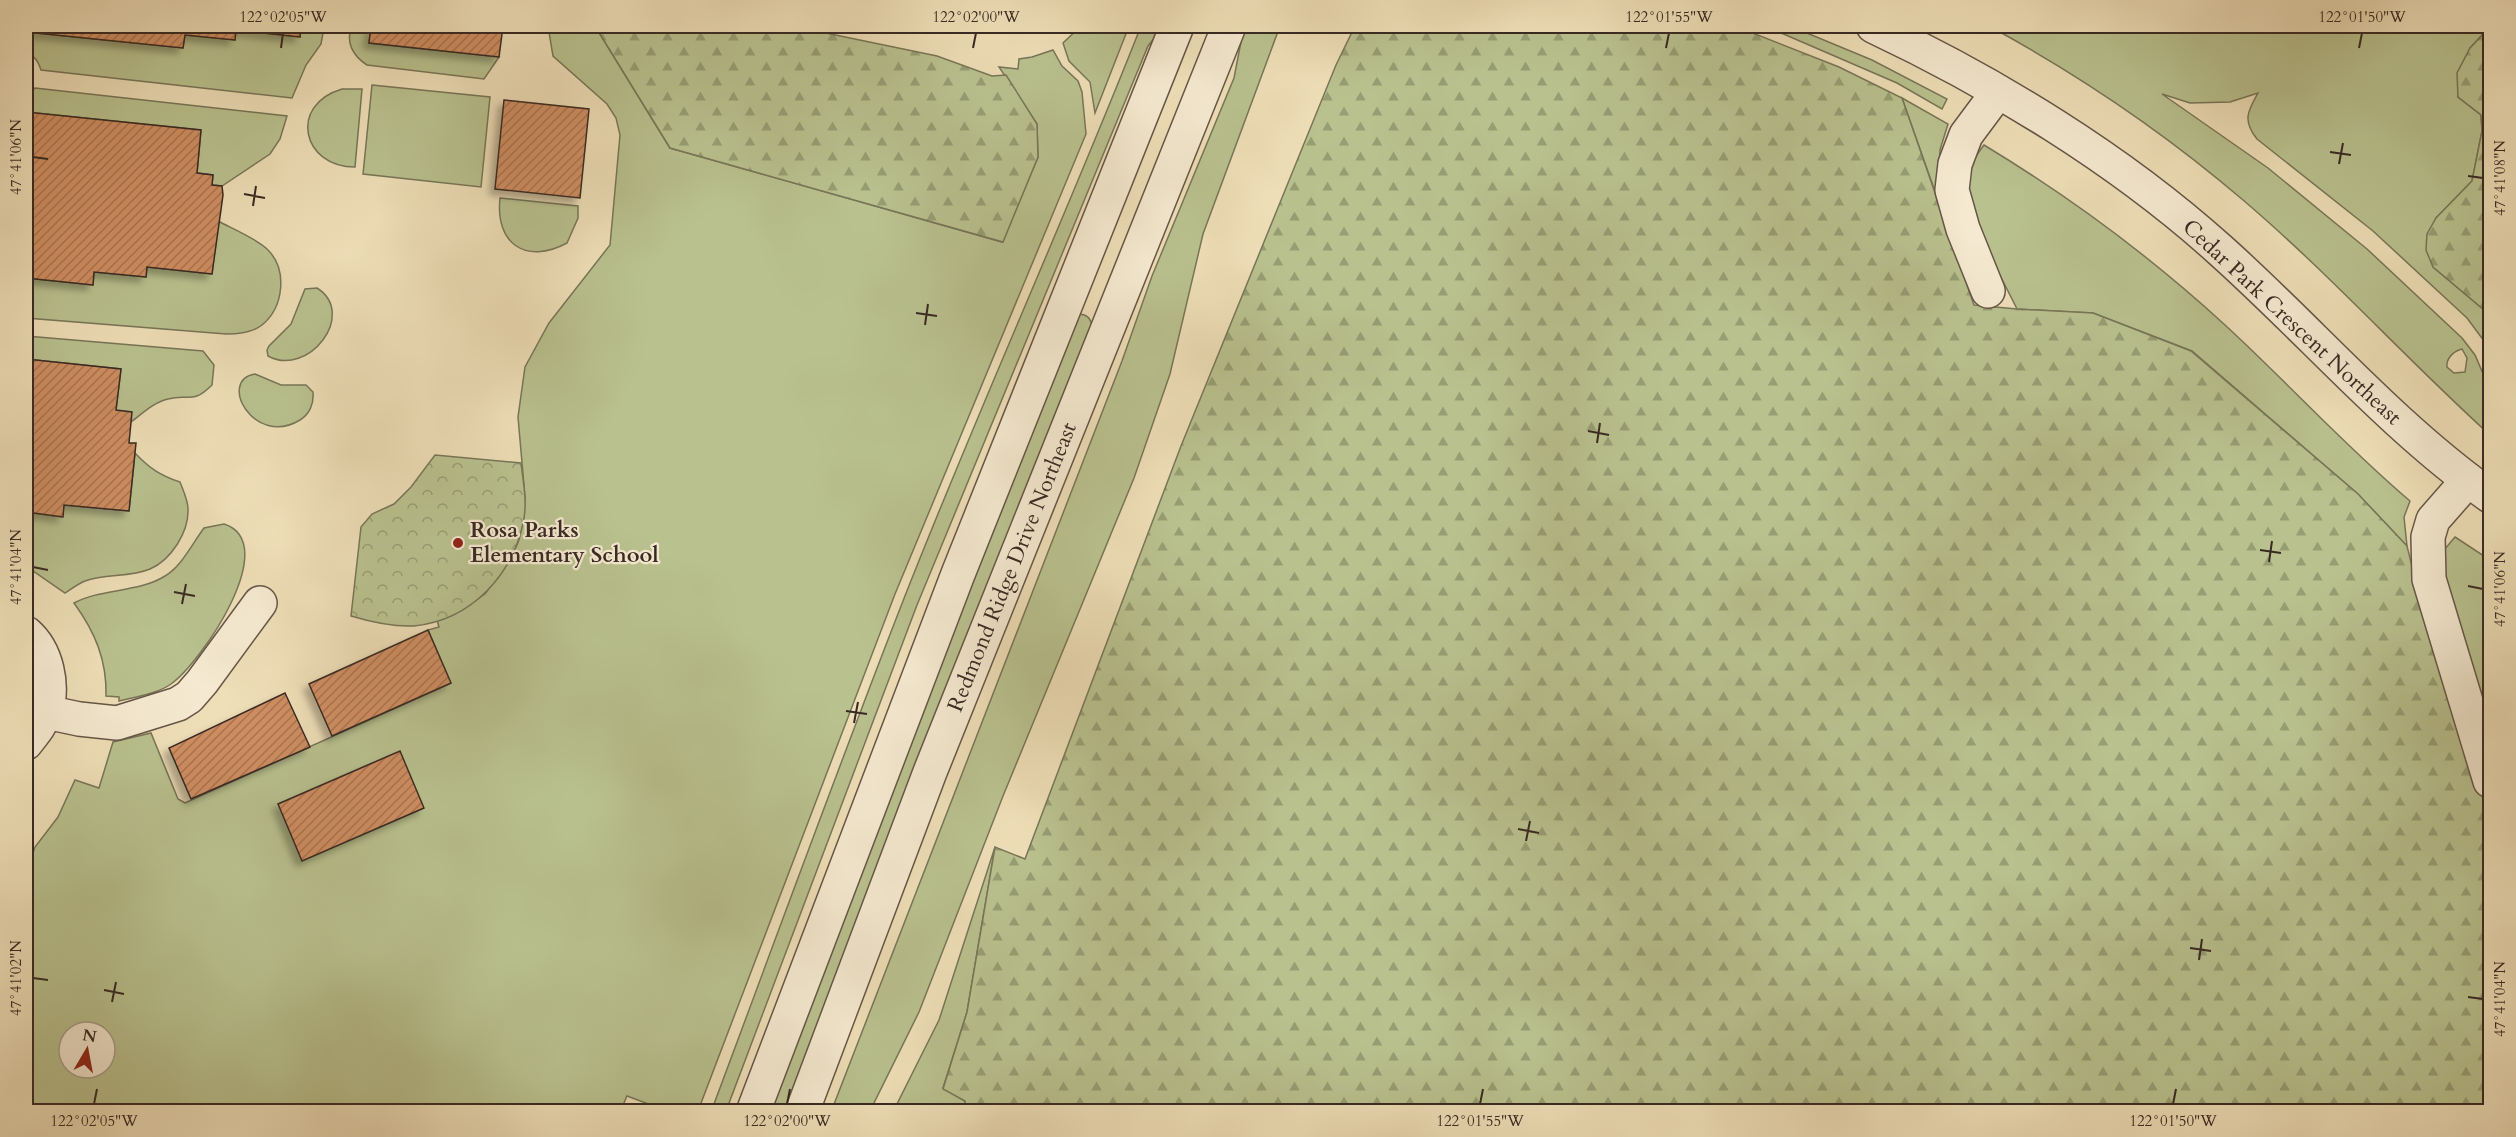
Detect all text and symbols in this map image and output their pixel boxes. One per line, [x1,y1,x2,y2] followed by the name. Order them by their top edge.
[239,7,327,27] text: 122°02'05"W
[932,7,1020,27] text: 122°02'00"W
[1625,7,1713,27] text: 122°01'55"W
[2318,7,2406,27] text: 122°01'50"W
[6,119,26,195] text: 47°41'06"N
[2490,140,2510,216] text: 47°41'08"N
[2176,212,2408,432] street label: Cedar Park Crescent Northeast
[940,418,1084,716] street label: Redmond Ridge Drive Northeast
[470,515,659,570] place label: Rosa Parks Elementary School
[6,529,26,605] text: 47°41'04"N
[451,536,465,550] marker: Rosa Parks Elementary School
[2490,551,2510,627] text: 47°41'06"N
[6,940,26,1016] text: 47°41'02"N
[2490,961,2510,1037] text: 47°41'04"N
[57,1020,117,1080] north arrow
[81,1024,98,1048] text: N
[50,1111,138,1131] text: 122°02'05"W
[743,1111,831,1131] text: 122°02'00"W
[1436,1111,1524,1131] text: 122°01'55"W
[2129,1111,2217,1131] text: 122°01'50"W

